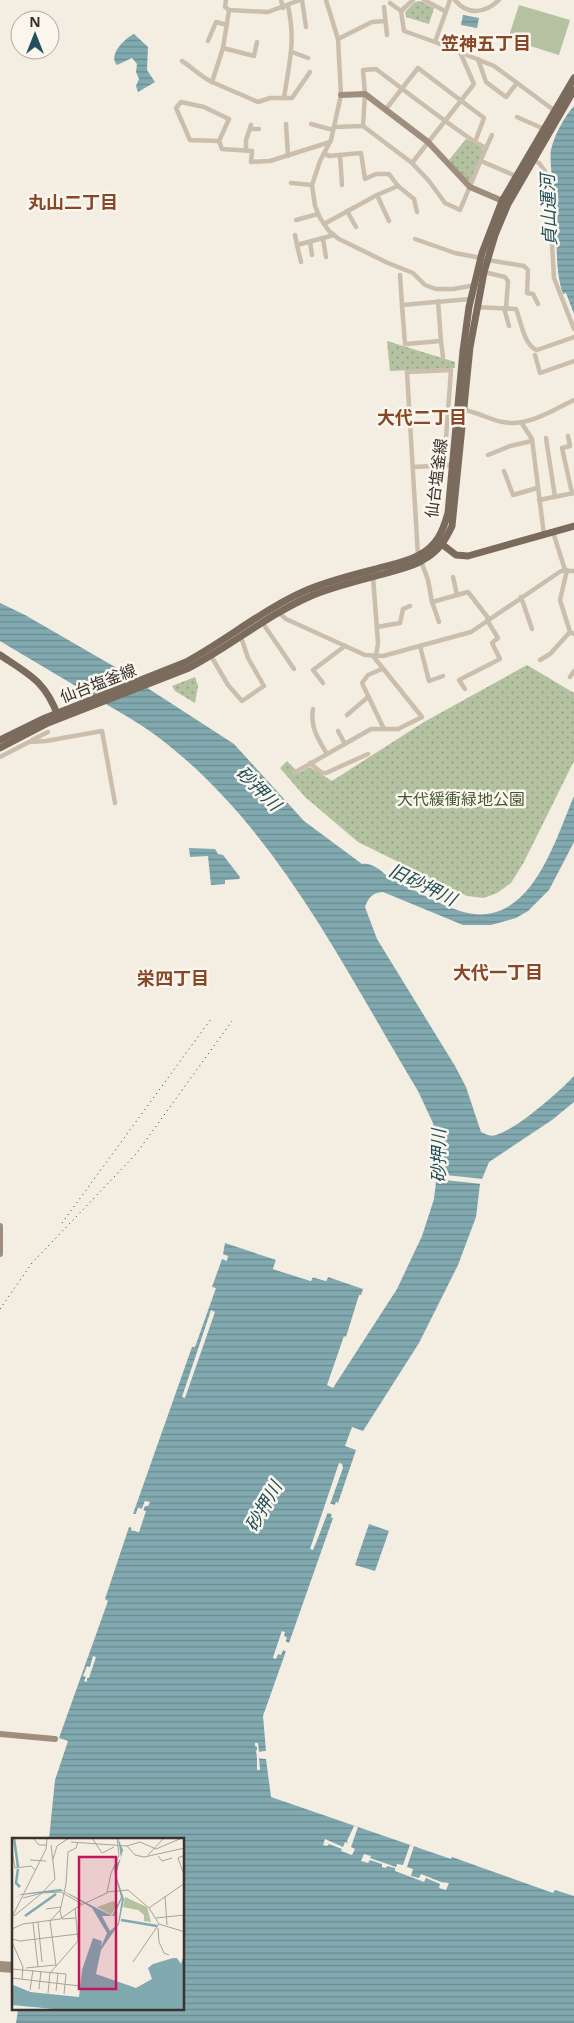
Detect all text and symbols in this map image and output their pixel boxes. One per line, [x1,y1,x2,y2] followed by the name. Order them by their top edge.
[10,10,60,60] north arrow
[29,12,41,31] text: N
[441,31,531,55] district label: 笠神五丁目
[535,171,561,246] water label: 貞山運河
[28,190,118,214] district label: 丸山二丁目
[377,405,467,429] district label: 大代二丁目
[420,437,452,519] street label: 仙台塩釜線
[57,658,139,708] street label: 仙台塩釜線
[231,760,288,817] water label: 砂押川
[397,788,525,810] park label: 大代緩衝緑地公園
[385,857,462,911] water label: 旧砂押川
[453,960,543,984] district label: 大代一丁目
[137,966,209,990] district label: 栄四丁目
[426,1127,450,1183] water label: 砂押川
[239,1475,288,1535] water label: 砂押川
[12,1838,185,2010] inset map

